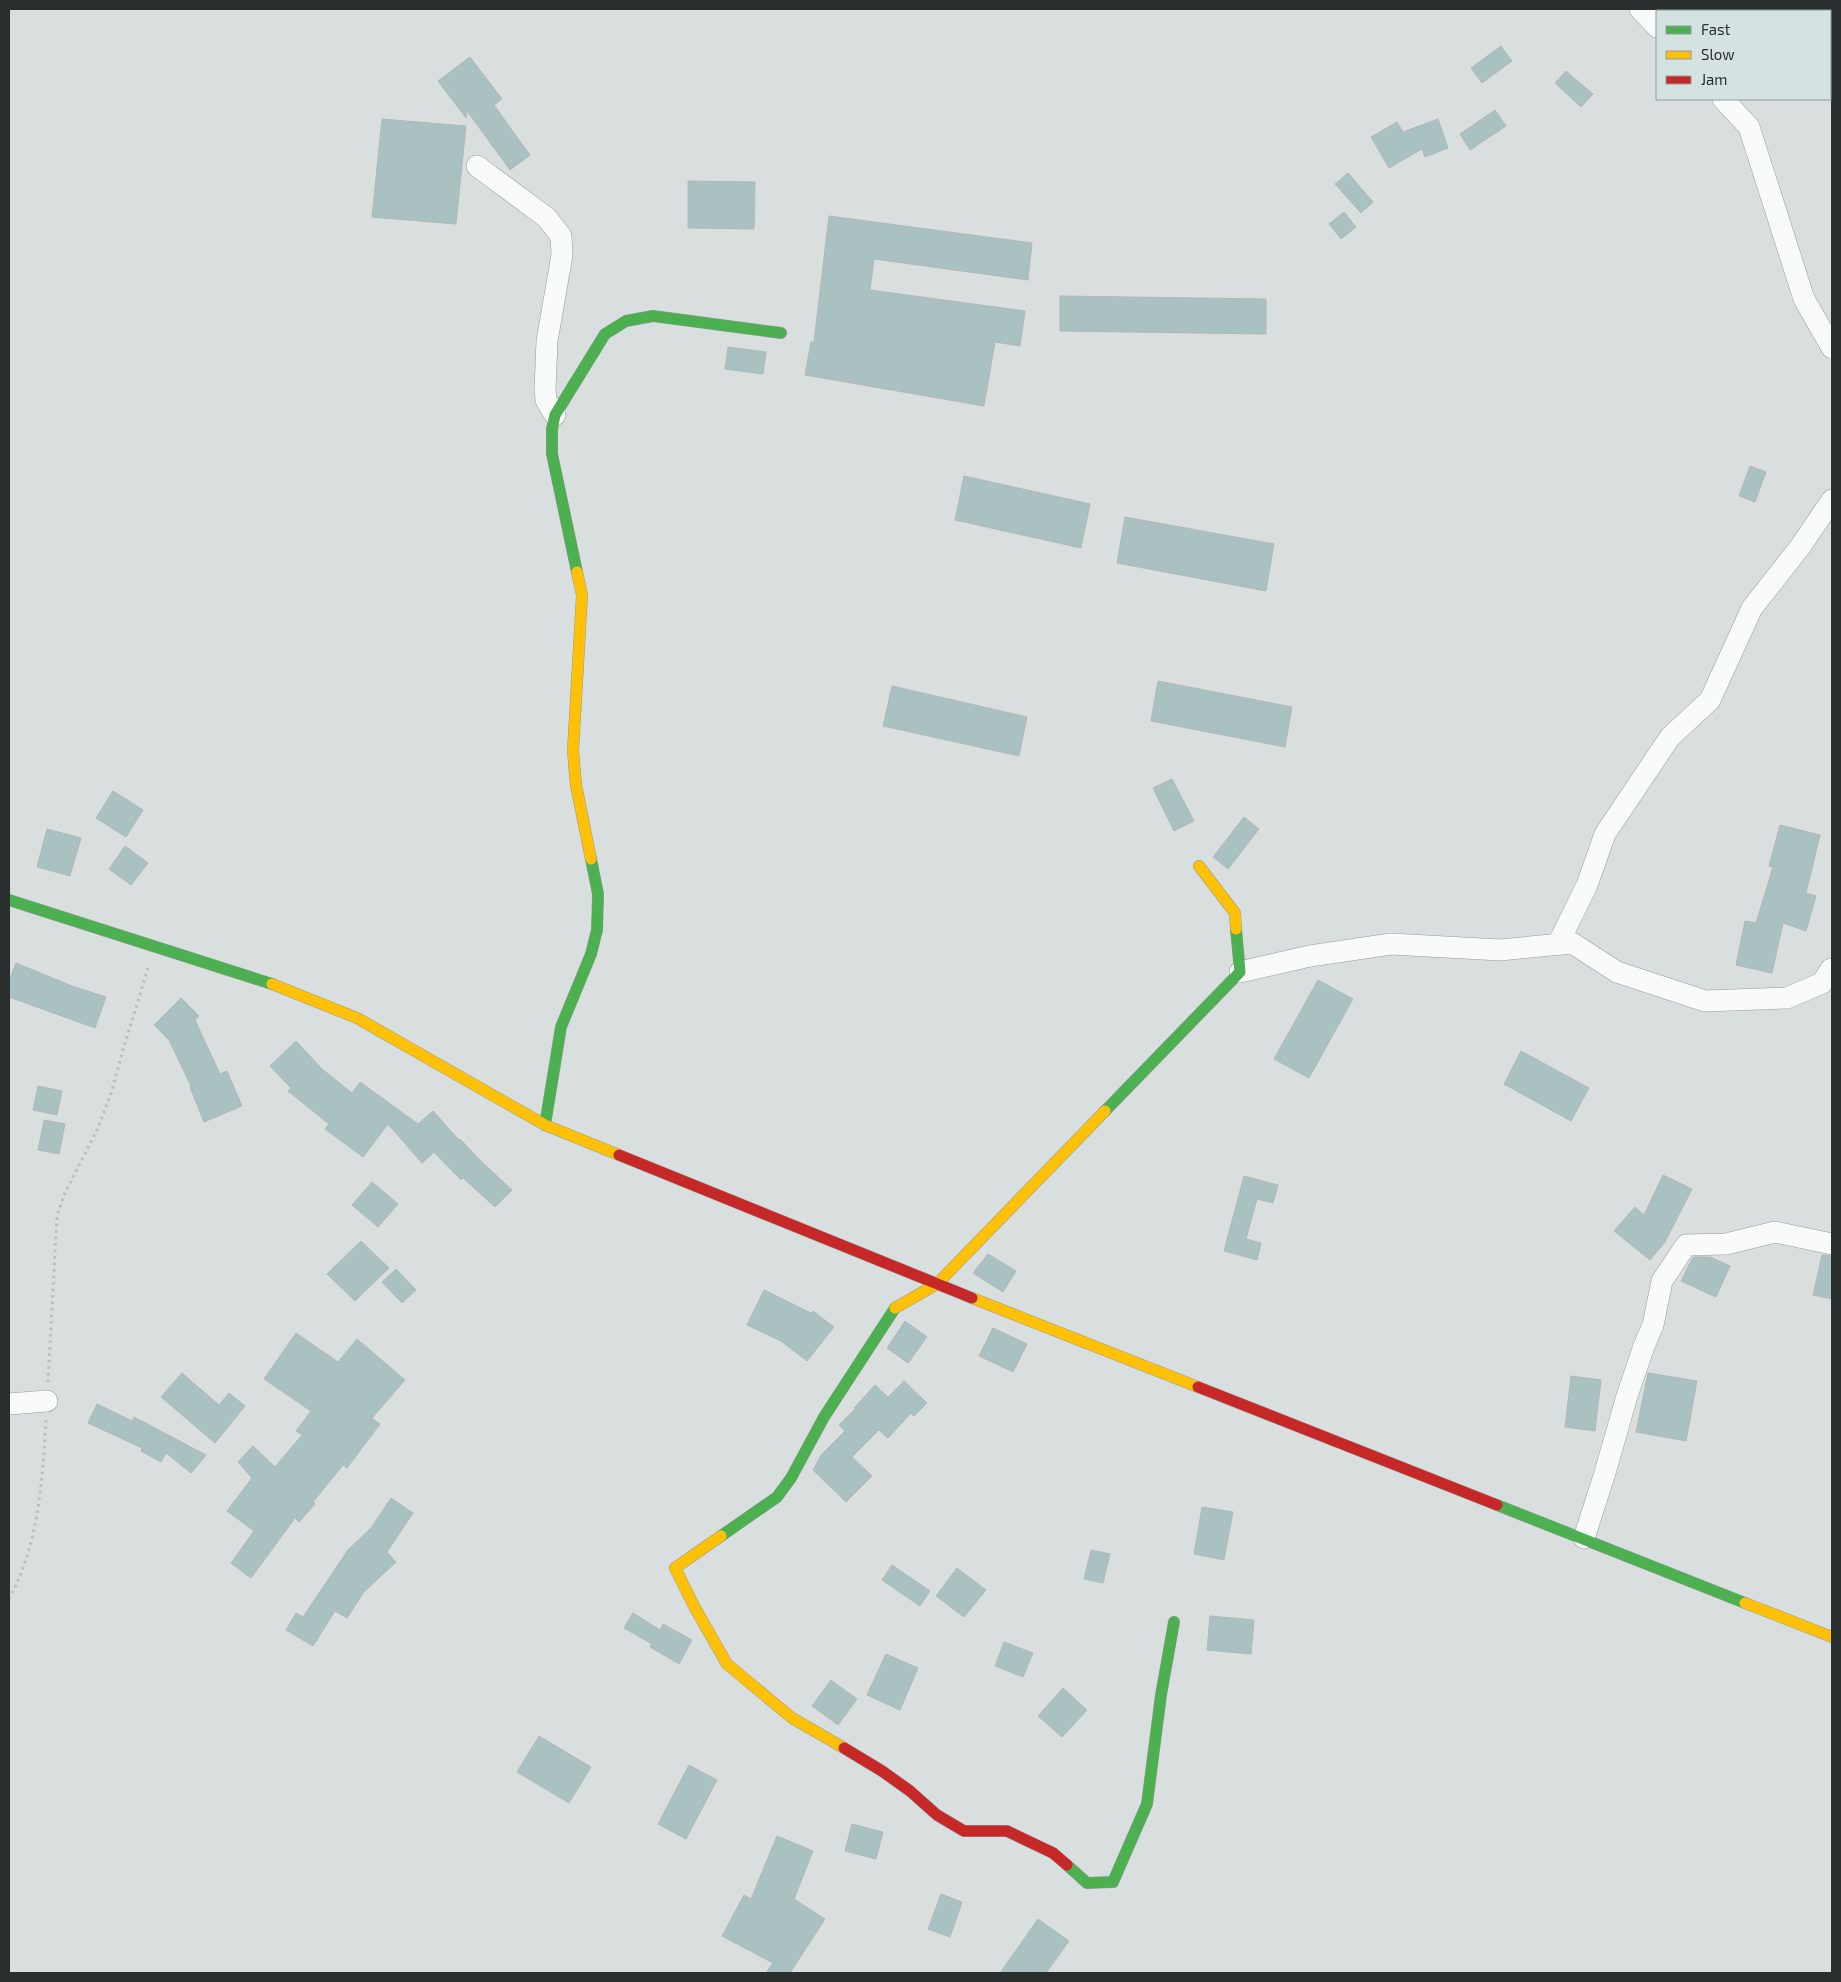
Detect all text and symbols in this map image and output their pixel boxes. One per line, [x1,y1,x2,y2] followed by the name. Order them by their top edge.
[1656,10,1831,100] legend
[1701,20,1731,38] text: Fast
[1701,45,1735,63] text: Slow
[1701,70,1727,88] text: Jam

